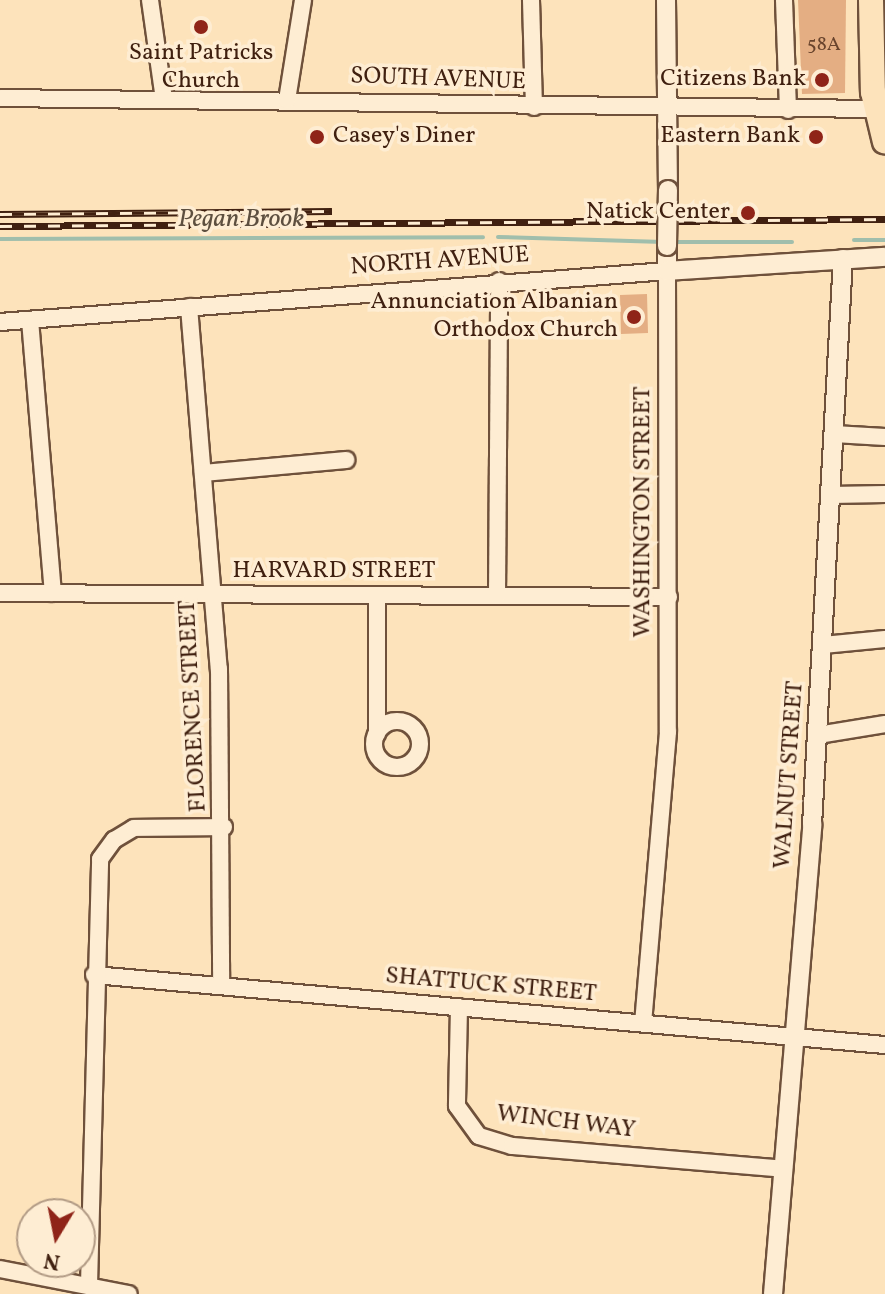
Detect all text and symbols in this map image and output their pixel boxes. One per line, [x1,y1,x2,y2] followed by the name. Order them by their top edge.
[192,18,210,36] marker: Saint Patricks Church
[807,33,841,57] house number: 58A
[129,40,273,96] place label: Saint Patricks Church
[350,63,526,97] street label: SOUTH AVENUE
[660,66,806,94] place label: Citizens Bank
[813,71,831,89] marker: Citizens Bank
[333,123,475,151] place label: Casey's Diner
[660,123,800,151] place label: Eastern Bank
[308,128,326,146] marker: Casey's Diner
[807,128,825,146] marker: Eastern Bank
[586,199,730,227] place label: Natick Center
[737,202,759,224] marker: Natick Center
[178,204,304,236] water label: Pegan Brook
[350,241,530,283] street label: NORTH AVENUE
[371,289,618,345] place label: Annunciation Albanian Orthodox Church
[625,308,643,326] marker: Annunciation Albanian Orthodox Church
[630,386,658,638] street label: WASHINGTON STREET
[232,558,436,586] street label: HARVARD STREET
[174,599,214,813] street label: FLORENCE STREET
[769,680,811,870] street label: WALNUT STREET
[384,962,598,1010] street label: SHATTUCK STREET
[494,1100,638,1146] street label: WINCH WAY
[16,1198,96,1278] north arrow
[42,1244,63,1277] text: N

